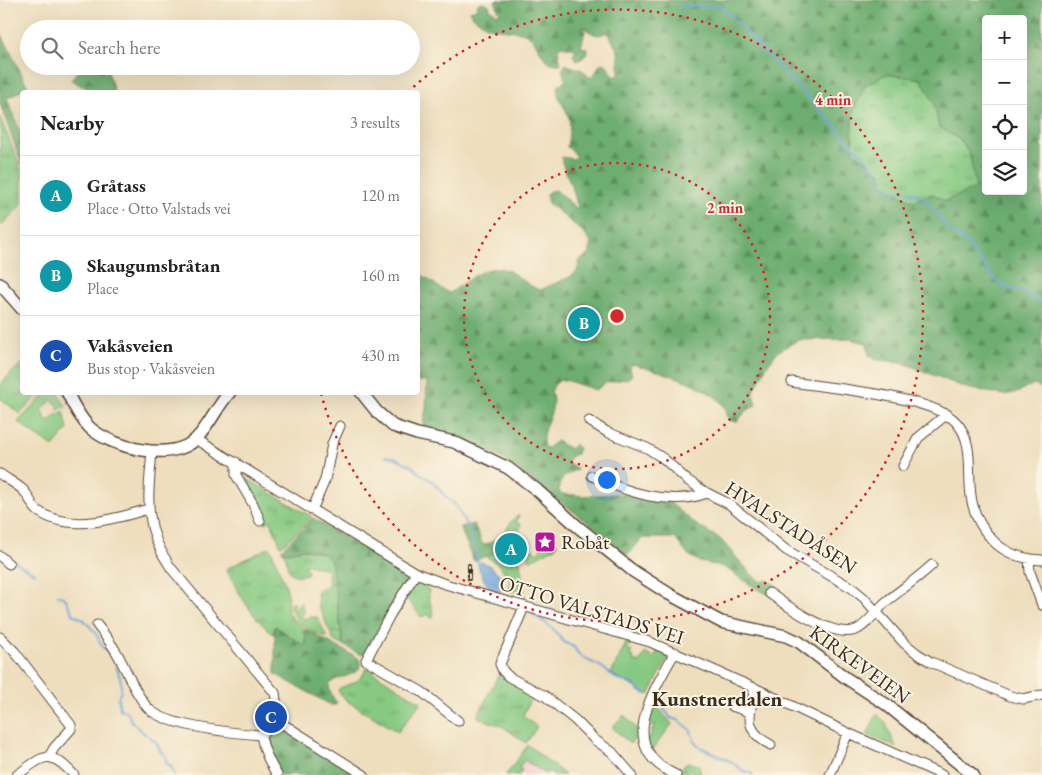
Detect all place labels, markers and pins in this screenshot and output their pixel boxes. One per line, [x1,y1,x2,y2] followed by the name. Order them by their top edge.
[568,304,600,342] pin: B
[608,307,626,325] centre of rings
[561,529,610,555] place label: Robåt
[495,530,527,568] pin: A
[533,530,557,554] place icon: Robåt
[255,698,287,736] pin: C

